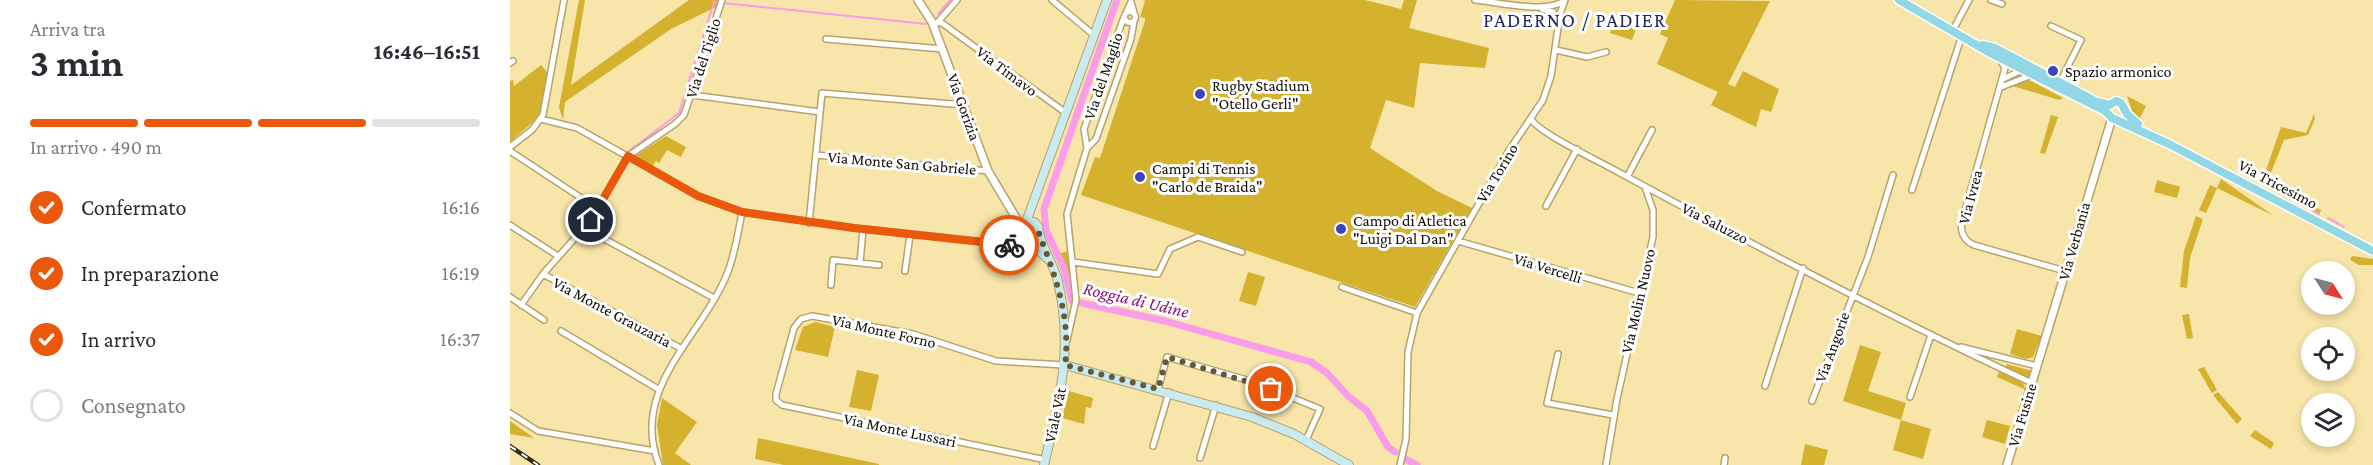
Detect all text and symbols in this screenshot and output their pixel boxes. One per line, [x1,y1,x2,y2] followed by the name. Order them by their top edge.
[1483,9,1667,31] district label: PADERNO / PADIER
[682,16,725,100] street label: Via del Tiglio
[30,18,106,40] text: Arriva tra
[1080,30,1127,122] street label: Via del Maglio
[374,39,480,64] text: 16:46–16:51
[30,41,123,84] text: 3 min
[973,43,1041,99] street label: Via Timavo
[2065,63,2171,81] place label: Spazio armonico
[2046,64,2060,78] marker: Spazio armonico
[944,71,984,143] street label: Via Gorizia
[1212,77,1310,112] place label: Rugby Stadium "Otello Gerli"
[1193,87,1207,101] marker: Rugby Stadium "Otello Gerli"
[30,136,162,158] text: In arrivo · 490 m
[1473,140,1521,206] street label: Via Torino
[827,148,977,178] street label: Via Monte San Gabriele
[2236,156,2320,212] street label: Via Tricesimo
[1152,160,1263,195] place label: Campi di Tennis "Carlo de Braida"
[1955,167,1986,226] street label: Via Ivrea
[1133,170,1147,184] marker: Campi di Tennis "Carlo de Braida"
[30,191,63,224] icon: check
[565,194,616,245] pin
[81,195,186,220] text: Confermato
[442,196,480,218] text: 16:16
[1679,199,1751,247] street label: Via Saluzzo
[2055,199,2093,282] street label: Via Verbania
[574,203,607,236] icon: home
[1353,212,1467,248] place label: Campo di Atletica "Luigi Dal Dan"
[979,215,1039,275] courier
[1334,222,1348,236] marker: Campo di Atletica "Luigi Dal Dan"
[993,229,1026,262] icon: bike
[1618,247,1658,355] street label: Via Molin Nuovo
[1512,250,1584,286] street label: Via Vercelli
[30,257,63,290] icon: check
[81,261,219,286] text: In preparazione
[2301,261,2355,315] north arrow
[2301,261,2355,447] map controls
[442,262,480,284] text: 16:19
[550,274,675,351] street label: Via Monte Grauzaria
[1081,278,1191,322] water label: Roggia di Udine
[1811,309,1854,385] street label: Via Angorie
[830,311,938,351] street label: Via Monte Forno
[30,323,63,356] icon: check
[81,327,156,352] text: In arrivo
[2301,327,2355,381] button: locate
[440,328,480,350] text: 16:37
[1245,363,1296,414] pin
[1254,372,1287,405] icon: bag
[2004,381,2040,449] street label: Via Fusine
[1041,385,1069,444] street label: Viale Vât
[81,393,186,418] text: Consegnato
[2301,393,2355,447] button: layers
[842,410,958,450] street label: Via Monte Lussari

